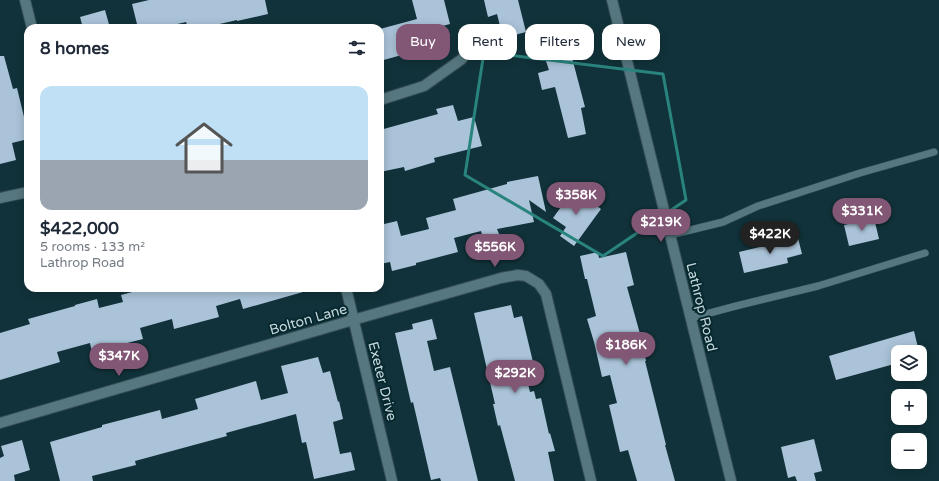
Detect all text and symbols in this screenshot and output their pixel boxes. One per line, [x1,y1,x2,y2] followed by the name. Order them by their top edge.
[396,24,450,60] chip: Buy
[458,24,517,60] chip: Rent
[525,24,594,60] chip: Filters
[602,24,660,60] chip: New
[346,37,368,59] icon: filters
[40,38,109,59] text: 8 homes
[168,112,240,184] icon: home
[548,182,604,216] pin: $358K
[555,187,597,203] text: $358K
[834,198,890,232] pin: $331K
[841,203,883,219] text: $331K
[633,209,689,243] pin: $219K
[640,214,682,230] text: $219K
[40,218,119,239] text: $422,000
[742,221,798,255] pin: $422K
[749,226,791,242] text: $422K
[467,234,523,268] pin: $556K
[40,239,145,255] text: 5 rooms · 133 m²
[474,239,516,255] text: $556K
[40,255,124,271] text: Lathrop Road
[682,261,721,353] street label: Lathrop Road
[267,300,349,339] street label: Bolton Lane
[598,332,654,366] pin: $186K
[605,337,647,353] text: $186K
[364,340,401,423] street label: Exeter Drive
[91,343,147,377] pin: $347K
[891,345,927,469] map controls
[891,345,927,381] button: layers
[98,348,140,364] text: $347K
[487,360,543,394] pin: $292K
[494,365,536,381] text: $292K
[891,389,927,425] button: +
[891,433,927,469] button: −

